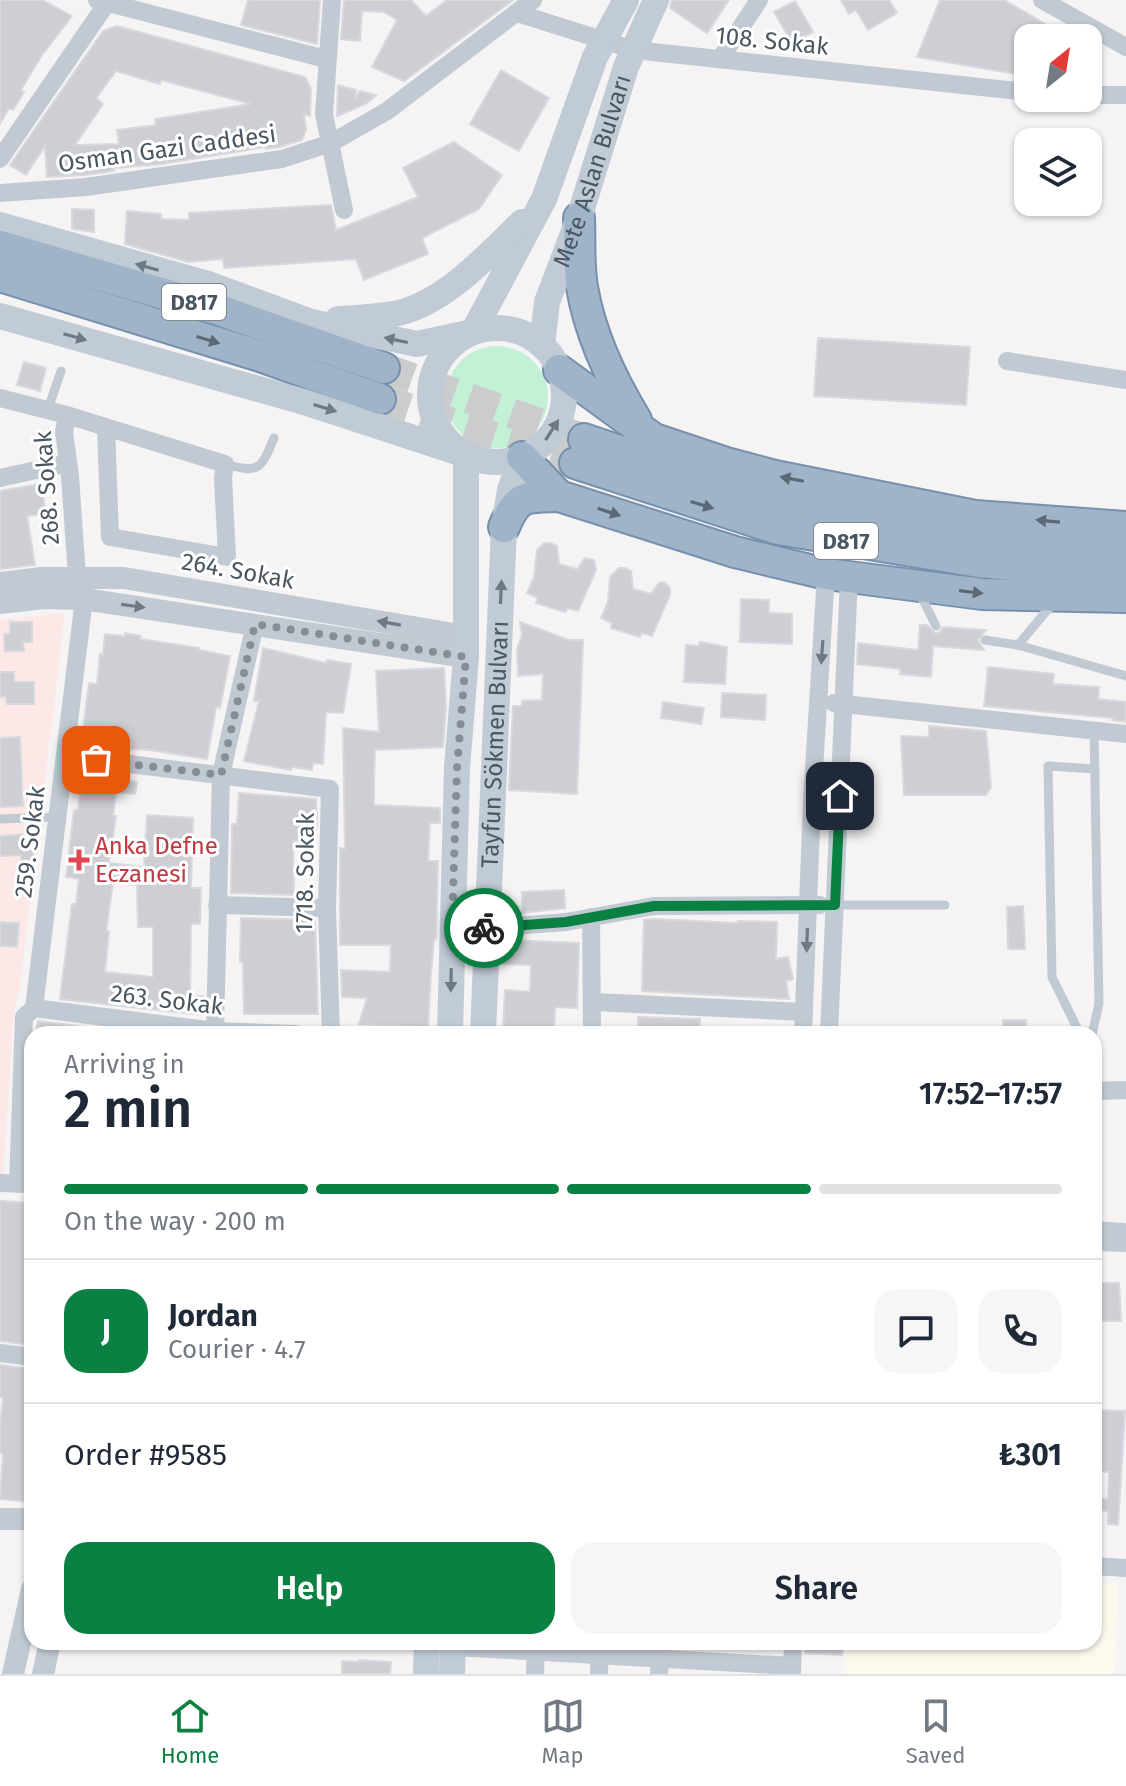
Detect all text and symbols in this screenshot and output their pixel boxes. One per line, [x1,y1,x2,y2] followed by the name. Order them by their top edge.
[714,21,831,61] street label: 108. Sokak
[1014,24,1102,112] north arrow
[1014,24,1102,216] map controls
[548,71,637,271] street label: Mete Aslan Bulvarı
[56,120,278,178] street label: Osman Gazi Caddesi
[1014,128,1102,216] button: layers
[135,260,159,273] one-way arrow
[162,284,226,320] road number: D817
[63,331,88,343] one-way arrow
[384,333,409,346] one-way arrow
[197,334,221,347] one-way arrow
[314,402,338,415] one-way arrow
[544,419,559,440] one-way arrow
[29,429,65,546] street label: 268. Sokak
[779,473,804,485] one-way arrow
[690,500,714,512] one-way arrow
[597,506,621,519] one-way arrow
[1035,514,1060,527] one-way arrow
[814,523,878,559] road number: D817
[179,547,297,595] street label: 264. Sokak
[495,579,508,604] one-way arrow
[959,586,984,599] one-way arrow
[121,600,146,613] one-way arrow
[376,616,401,629] one-way arrow
[476,620,514,869] street label: Tayfun Sökmen Bulvarı
[815,640,828,665] one-way arrow
[62,726,130,794] pin
[74,738,118,782] icon: bag
[806,762,874,830] pin
[818,774,862,818] icon: home
[9,784,51,900] street label: 259. Sokak
[290,812,320,934] street label: 1718. Sokak
[95,832,218,888] place label: Anka Defne Eczanesi
[70,851,88,869] marker: Anka Defne Eczanesi
[444,888,524,968] courier
[462,906,506,950] icon: bike
[800,927,813,952] one-way arrow
[445,968,457,993] one-way arrow
[109,979,225,1021] street label: 263. Sokak
[64,1049,185,1080] text: Arriving in
[919,1076,1062,1112] text: 17:52–17:57
[64,1078,192,1141] text: 2 min
[64,1206,286,1237] text: On the way · 200 m
[874,1289,958,1373] button: chat
[978,1289,1062,1373] button: phone
[168,1298,258,1334] text: Jordan
[101,1313,111,1349] text: J
[168,1334,306,1365] text: Courier · 4.7
[64,1437,227,1473] text: Order #9585
[998,1437,1062,1473] text: ₺301
[64,1542,555,1634] button: Help
[571,1542,1062,1634] button: Share
[161,1694,219,1769] tab: Home
[541,1694,585,1769] tab: Map
[906,1694,965,1769] tab: Saved

